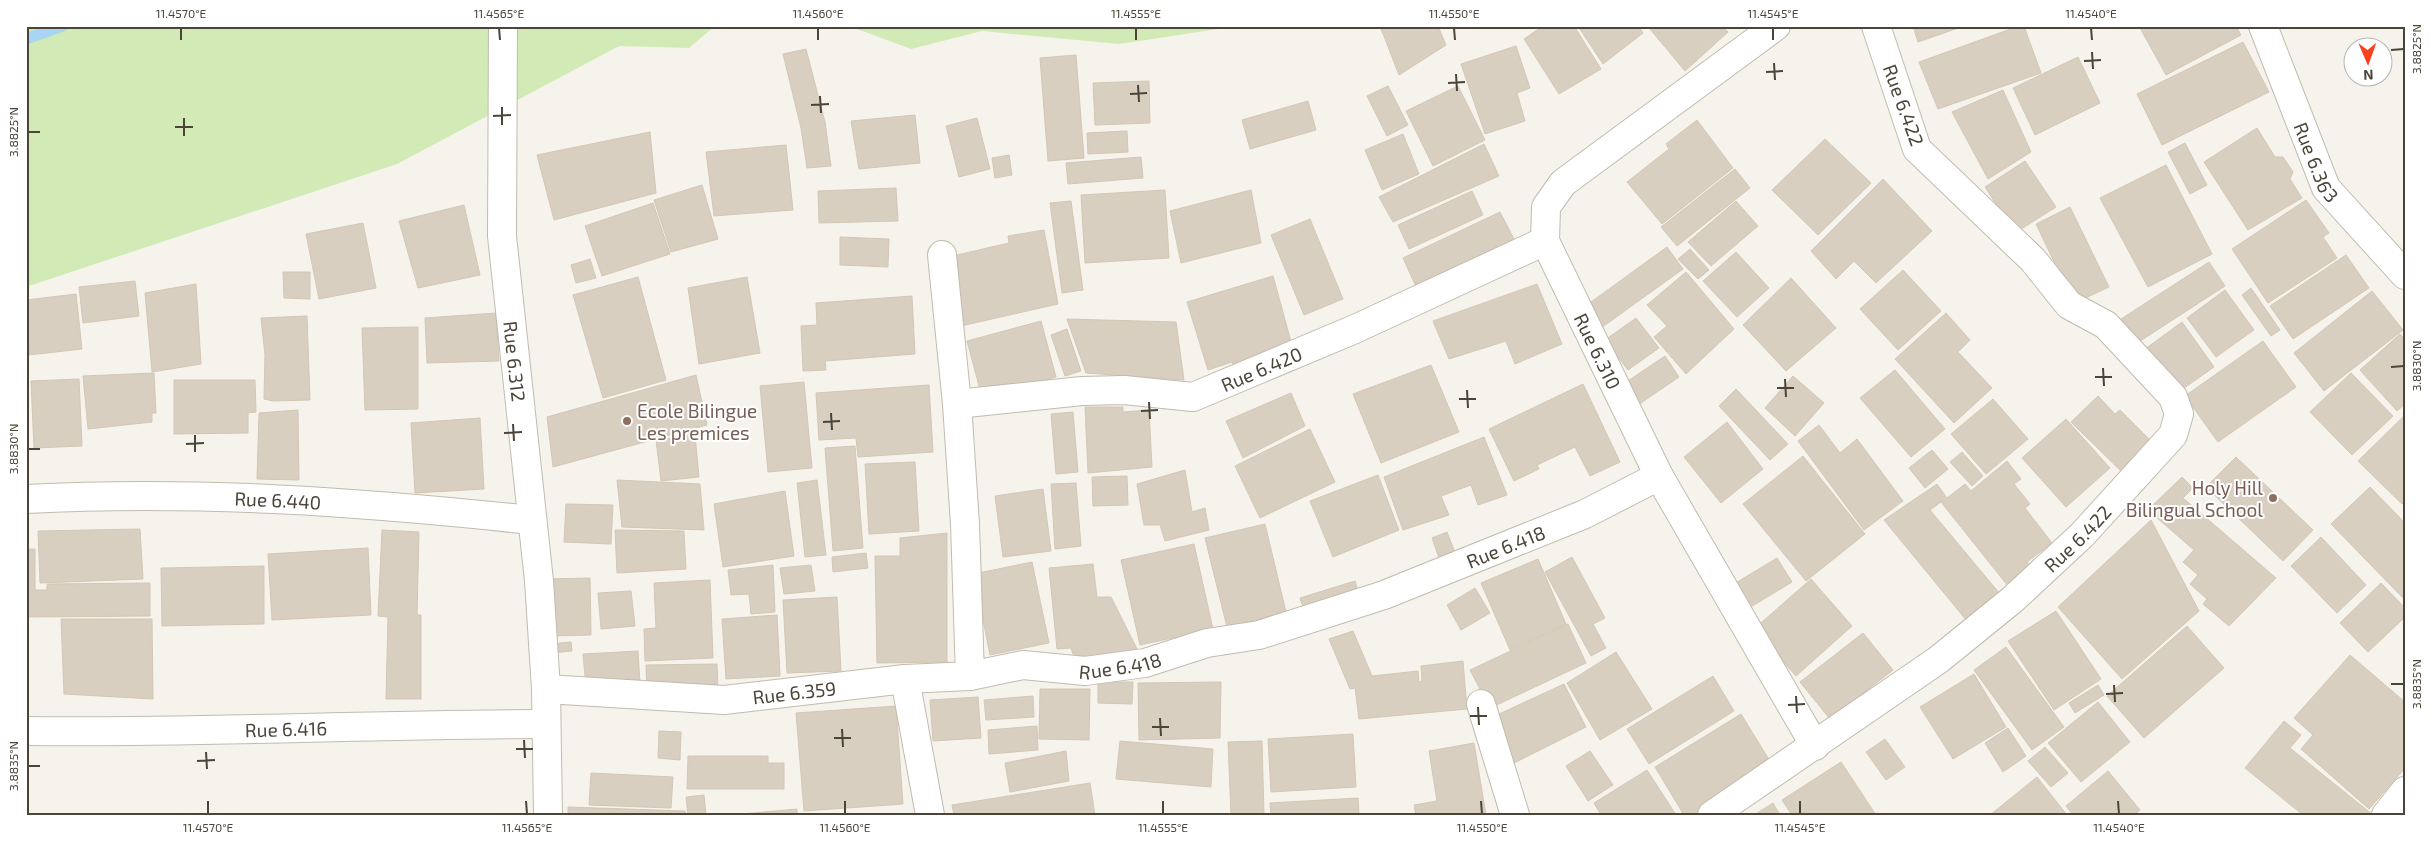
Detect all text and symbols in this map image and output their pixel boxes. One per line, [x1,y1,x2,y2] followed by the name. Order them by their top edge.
[156,6,207,20] text: 11.4570°E
[474,6,524,20] text: 11.4565°E
[792,6,844,20] text: 11.4560°E
[1111,6,1161,20] text: 11.4555°E
[1429,6,1480,20] text: 11.4550°E
[1748,6,1799,20] text: 11.4545°E
[2065,6,2117,20] text: 11.4540°E
[2409,24,2423,74] text: 3.8825°N
[2344,38,2394,88] north arrow
[1879,61,1929,149] street label: Rue 6.422
[2363,67,2374,84] text: N
[6,107,20,157] text: 3.8825°N
[2290,119,2344,206] street label: Rue 6.363
[1570,309,1626,393] street label: Rue 6.310
[500,320,531,403] street label: Rue 6.312
[1217,341,1305,396] street label: Rue 6.420
[2409,341,2423,391] text: 3.8830°N
[637,399,757,444] place label: Ecole Bilingue Les premices
[621,415,633,427] marker: Ecole Bilingue Les premices
[6,424,20,474] text: 3.8830°N
[2126,476,2263,521] place label: Holy Hill Bilingual School
[234,486,322,513] street label: Rue 6.440
[2267,492,2279,504] marker: Holy Hill Bilingual School
[2039,500,2115,576] street label: Rue 6.422
[1463,520,1548,572] street label: Rue 6.418
[1078,647,1164,683] street label: Rue 6.418
[2409,659,2423,709] text: 3.8835°N
[751,676,837,708] street label: Rue 6.359
[245,716,327,741] street label: Rue 6.416
[6,741,20,791] text: 3.8835°N
[183,820,234,834] text: 11.4570°E
[502,820,552,834] text: 11.4565°E
[819,820,871,834] text: 11.4560°E
[1138,820,1188,834] text: 11.4555°E
[1457,820,1508,834] text: 11.4550°E
[1775,820,1826,834] text: 11.4545°E
[2093,820,2145,834] text: 11.4540°E

